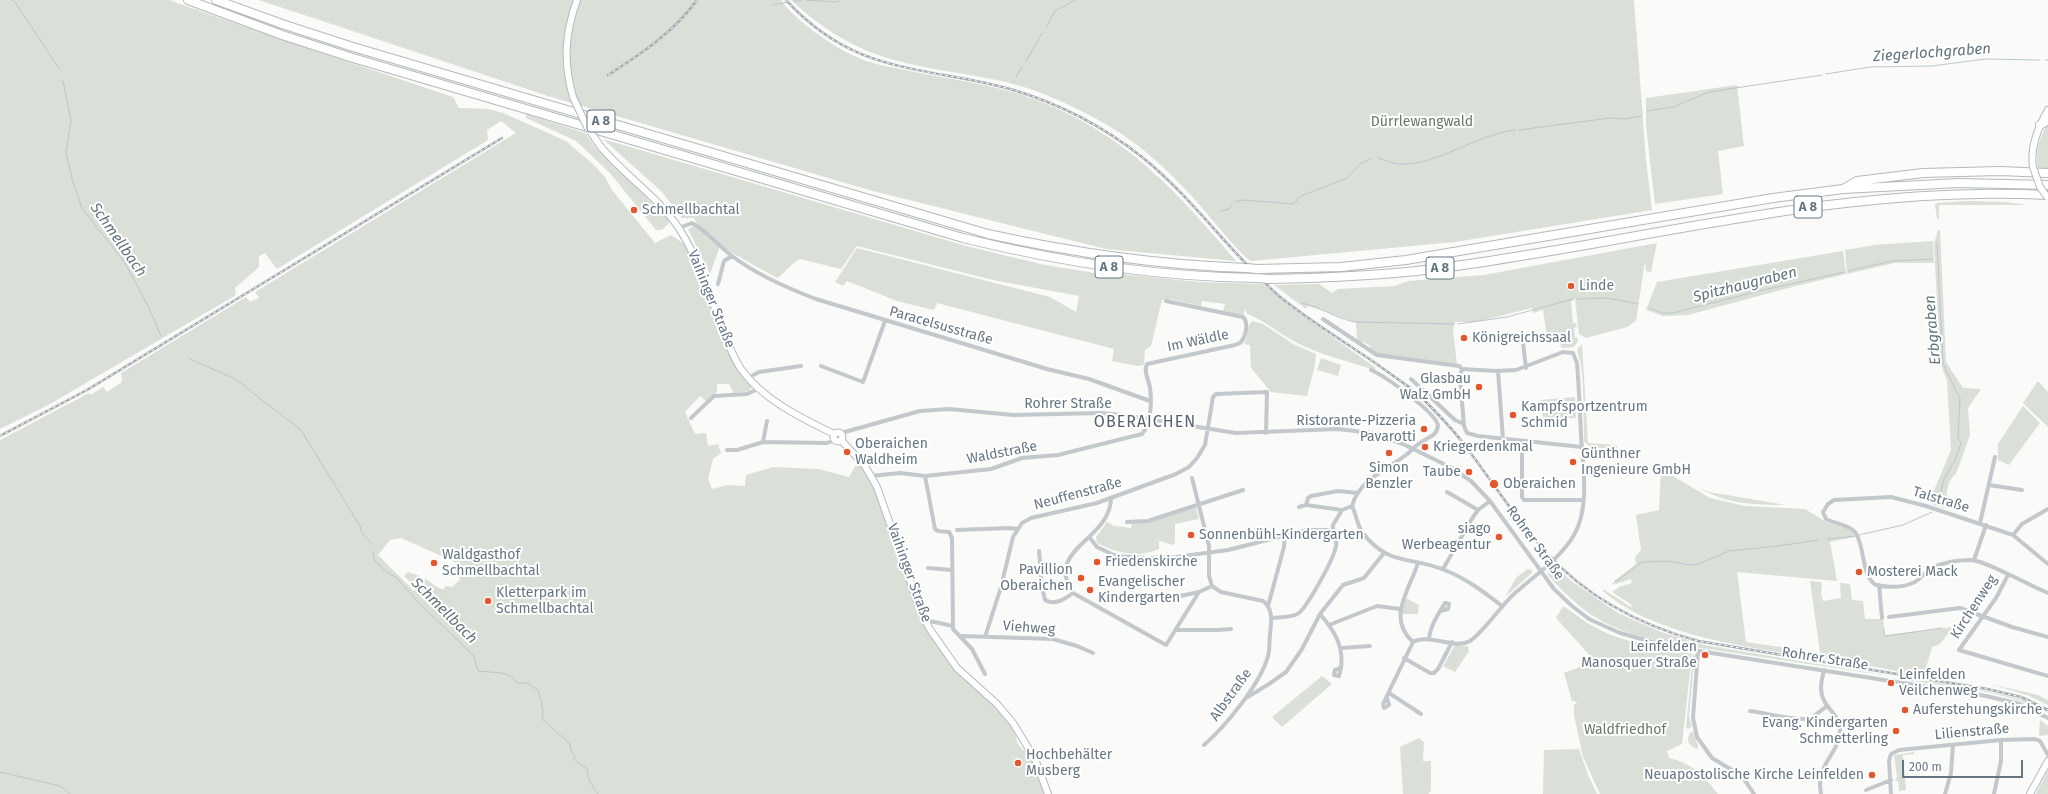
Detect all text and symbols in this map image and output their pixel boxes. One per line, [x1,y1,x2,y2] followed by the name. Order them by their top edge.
[1872,40,1992,66] water label: Ziegerlochgraben
[587,110,615,132] road number: A 8
[1371,114,1473,130] park label: Dürrlewangwald
[1794,196,1822,218] road number: A 8
[86,200,150,280] water label: Schmellbach
[642,202,740,218] place label: Schmellbachtal
[629,205,639,215] marker: Schmellbachtal
[684,248,738,350] street label: Vaihinger Straße
[1095,256,1123,278] road number: A 8
[1426,257,1454,279] road number: A 8
[1691,263,1799,307] water label: Spitzhaugraben
[1579,278,1614,294] place label: Linde
[1566,281,1576,291] marker: Linde
[1921,294,1945,366] water label: Erbgraben
[887,303,995,349] street label: Paracelsusstraße
[1166,326,1230,356] street label: Im Wäldle
[1472,330,1571,346] place label: Königreichssaal
[1459,333,1469,343] marker: Königreichssaal
[1400,371,1471,404] place label: Glasbau Walz GmbH
[1474,382,1484,392] marker: Glasbau Walz GmbH
[1024,396,1112,412] street label: Rohrer Straße
[1521,399,1648,432] place label: Kampfsportzentrum Schmid
[1508,410,1518,420] marker: Kampfsportzentrum Schmid
[1094,413,1196,433] district label: OBERAICHEN
[1296,413,1416,446] place label: Ristorante-Pizzeria Pavarotti
[1419,424,1429,434] marker: Ristorante-Pizzeria Pavarotti
[855,436,928,468] place label: Oberaichen Waldheim
[966,438,1038,468] street label: Waldstraße
[1433,439,1533,455] place label: Kriegerdenkmal
[1420,442,1430,452] marker: Kriegerdenkmal
[1581,446,1691,478] place label: Günthner Ingenieure GmbH
[842,447,852,457] marker: Oberaichen Waldheim
[1384,448,1394,458] marker: Simon Benzler
[1568,457,1578,467] marker: Günthner Ingenieure GmbH
[1365,460,1413,492] place label: Simon Benzler
[1423,464,1461,480] place label: Taube
[1464,467,1474,477] marker: Taube
[1032,474,1124,514] street label: Neuffenstraße
[1503,476,1576,492] place label: Oberaichen
[1488,478,1500,490] marker: Oberaichen
[1911,483,1971,517] street label: Talstraße
[1502,503,1568,583] street label: Rohrer Straße
[883,521,935,625] street label: Vaihinger Straße
[1402,521,1491,554] place label: siago Werbeagentur
[1199,527,1364,543] place label: Sonnenbühl-Kindergarten
[1186,530,1196,540] marker: Sonnenbühl-Kindergarten
[1494,532,1504,542] marker: siago Werbeagentur
[442,547,540,580] place label: Waldgasthof Schmellbachtal
[1105,554,1198,570] place label: Friedenskirche
[1092,557,1102,567] marker: Friedenskirche
[429,558,439,568] marker: Waldgasthof Schmellbachtal
[1000,562,1073,594] place label: Pavillion Oberaichen
[1867,564,1958,580] place label: Mosterei Mack
[1854,567,1864,577] marker: Mosterei Mack
[1947,572,2001,642] street label: Kirchenweg
[1076,573,1086,583] marker: Pavillion Oberaichen
[407,574,481,648] water label: Schmellbach
[1098,574,1185,606] place label: Evangelischer Kindergarten
[496,585,594,618] place label: Kletterpark im Schmellbachtal
[1085,585,1095,595] marker: Evangelischer Kindergarten
[483,596,493,606] marker: Kletterpark im Schmellbachtal
[1002,618,1056,638] street label: Viehweg
[1581,639,1697,672] place label: Leinfelden Manosquer Straße
[1780,644,1870,674] street label: Rohrer Straße
[1700,650,1710,660] marker: Leinfelden Manosquer Straße
[1206,666,1256,724] street label: Albstraße
[1899,667,1978,700] place label: Leinfelden Veilchenweg
[1886,678,1896,688] marker: Leinfelden Veilchenweg
[1913,702,2042,718] place label: Auferstehungskirche
[1900,705,1910,715] marker: Auferstehungskirche
[1762,715,1888,748] place label: Evang. Kindergarten Schmetterling
[1934,720,2010,744] street label: Lilienstraße
[1584,722,1666,738] park label: Waldfriedhof
[1891,726,1901,736] marker: Evang. Kindergarten Schmetterling
[1026,747,1112,780] place label: Hochbehälter Musberg
[1904,752,2025,778] scale bar
[1013,758,1023,768] marker: Hochbehälter Musberg
[1909,760,1942,774] text: 200 m
[1644,767,1864,783] place label: Neuapostolische Kirche Leinfelden
[1867,770,1877,780] marker: Neuapostolische Kirche Leinfelden

